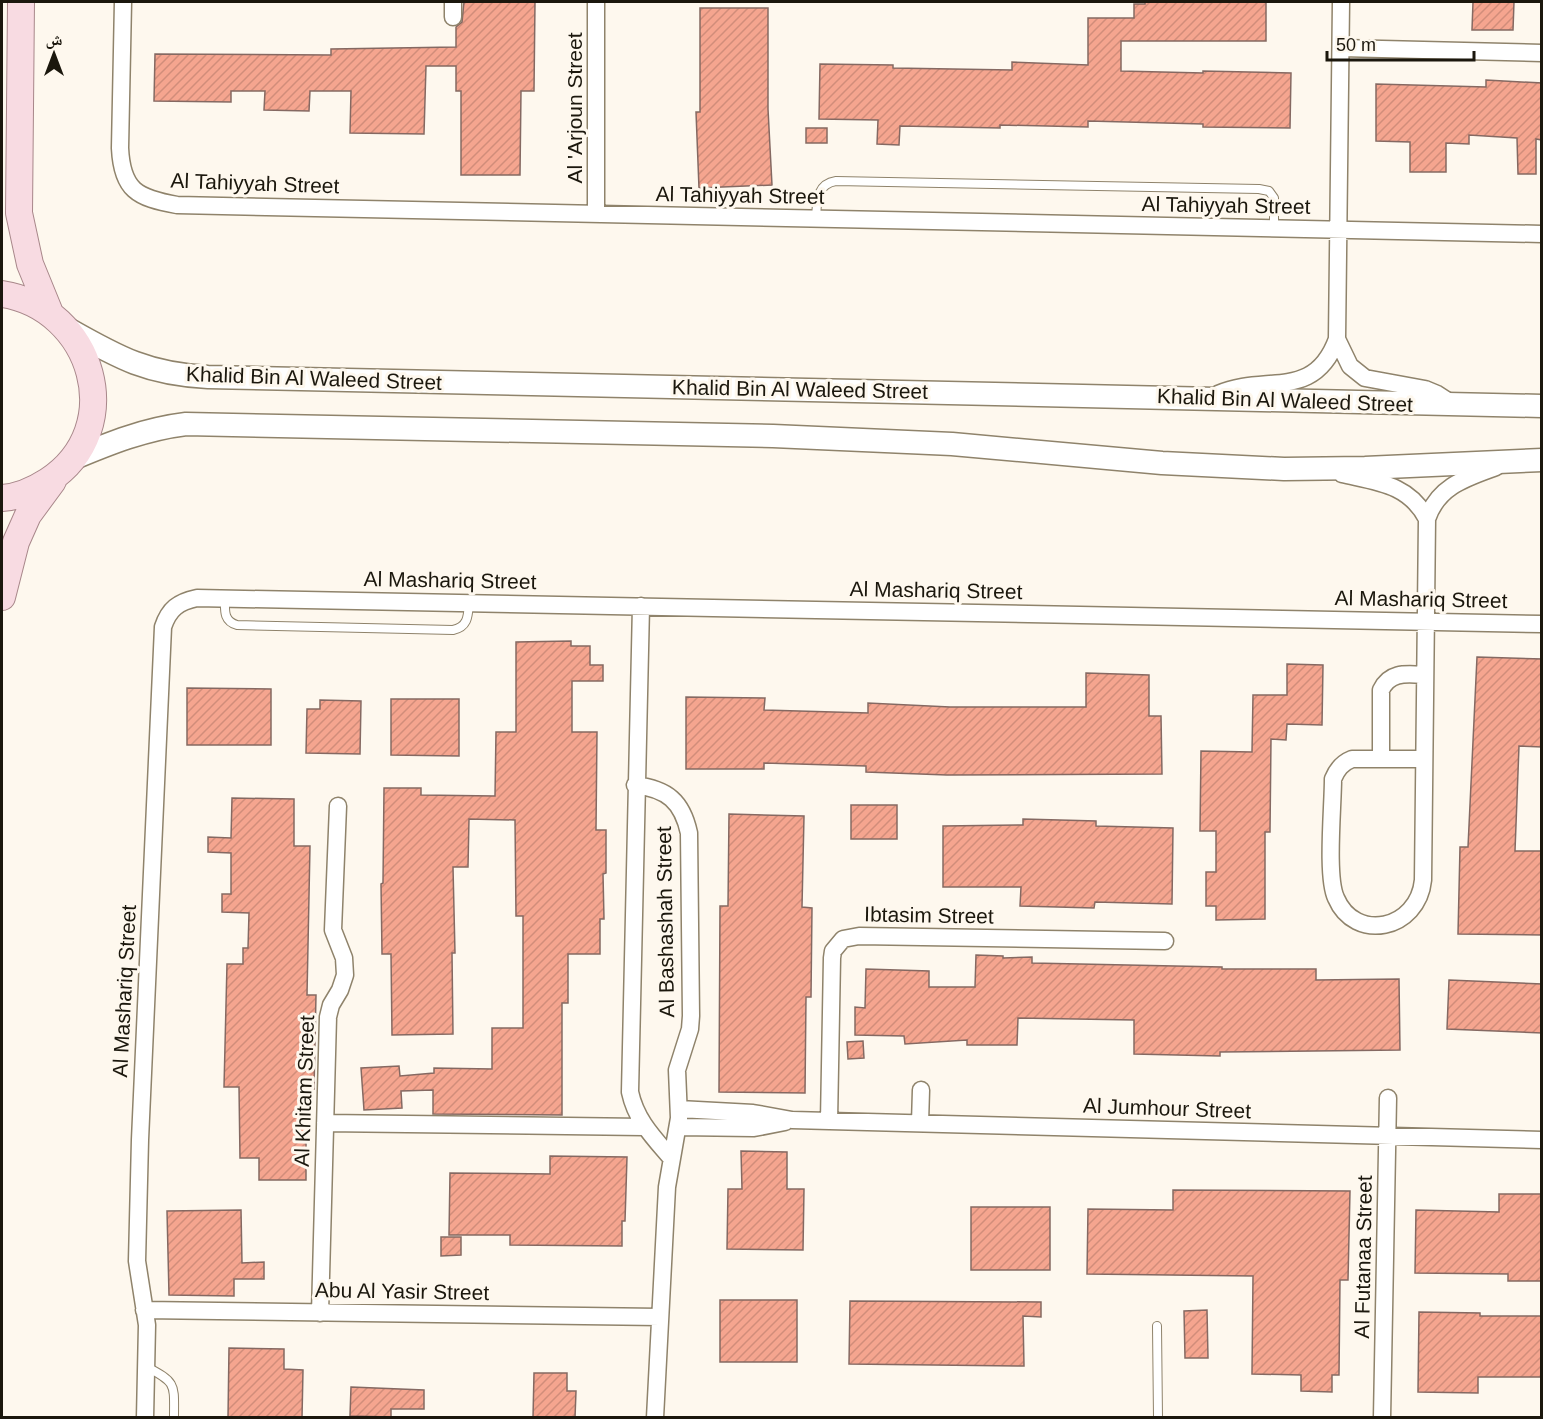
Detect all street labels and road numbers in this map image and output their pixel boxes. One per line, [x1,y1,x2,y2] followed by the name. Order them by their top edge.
[563,32,586,184] street label: Al 'Arjoun Street
[170,169,340,197] street label: Al Tahiyyah Street
[655,182,825,208] street label: Al Tahiyyah Street
[1141,192,1311,218] street label: Al Tahiyyah Street
[186,362,443,394] street label: Khalid Bin Al Waleed Street
[672,375,928,403] street label: Khalid Bin Al Waleed Street
[1157,384,1414,416] street label: Khalid Bin Al Waleed Street
[363,567,537,593] street label: Al Mashariq Street
[849,577,1023,603] street label: Al Mashariq Street
[1334,586,1508,612] street label: Al Mashariq Street
[652,826,678,1018] street label: Al Bashashah Street
[864,902,994,928] street label: Ibtasim Street
[108,904,140,1078] street label: Al Mashariq Street
[290,1015,318,1167] street label: Al Khitam Street
[1083,1094,1252,1122] street label: Al Jumhour Street
[1350,1175,1376,1339] street label: Al Futanaa Street
[315,1278,490,1304] street label: Abu Al Yasir Street

